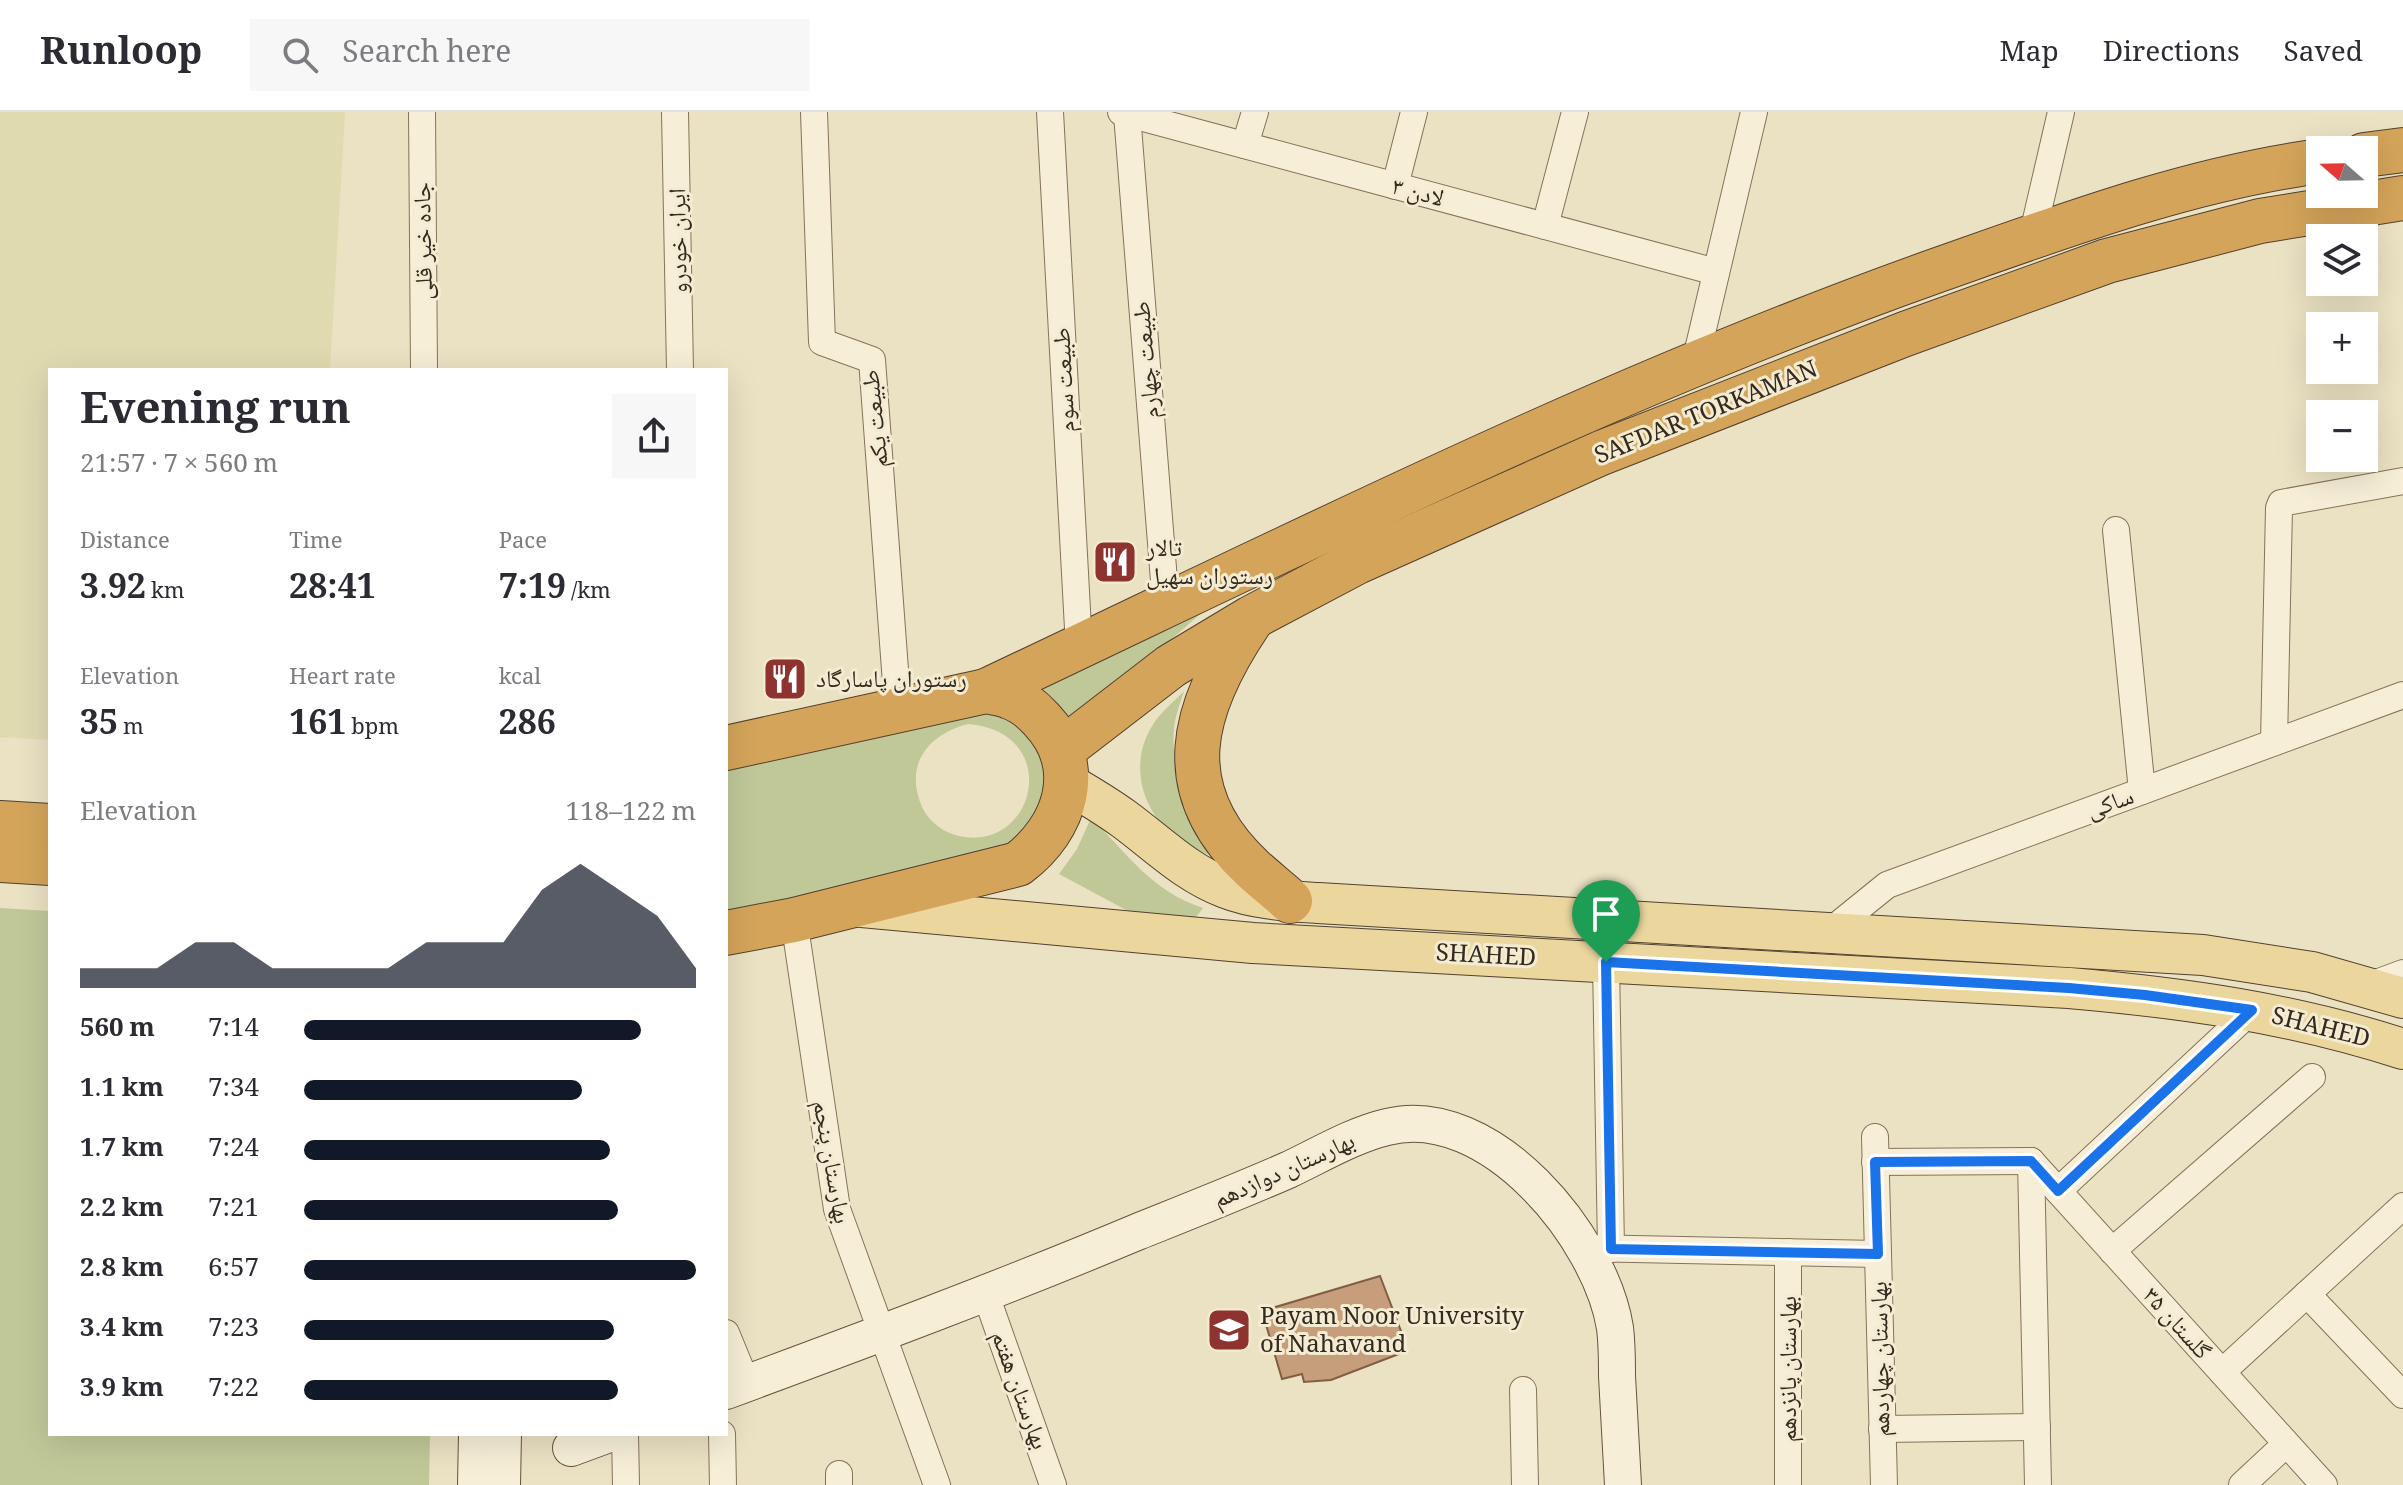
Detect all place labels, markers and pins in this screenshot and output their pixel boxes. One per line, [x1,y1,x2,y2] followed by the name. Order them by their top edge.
[1145,530,1273,599] place label: تالار رستوران سهیل
[1091,538,1139,586] restaurant icon: تالار رستوران سهیل
[761,655,809,703] restaurant icon: رستوران پاسارگاد
[816,661,967,702] place label: رستوران پاسارگاد
[1572,880,1640,962] pin
[1260,1298,1525,1367] place label: Payam Noor University of Nahavand
[1205,1306,1253,1354] school or university icon: Payam Noor University of Nahavand

